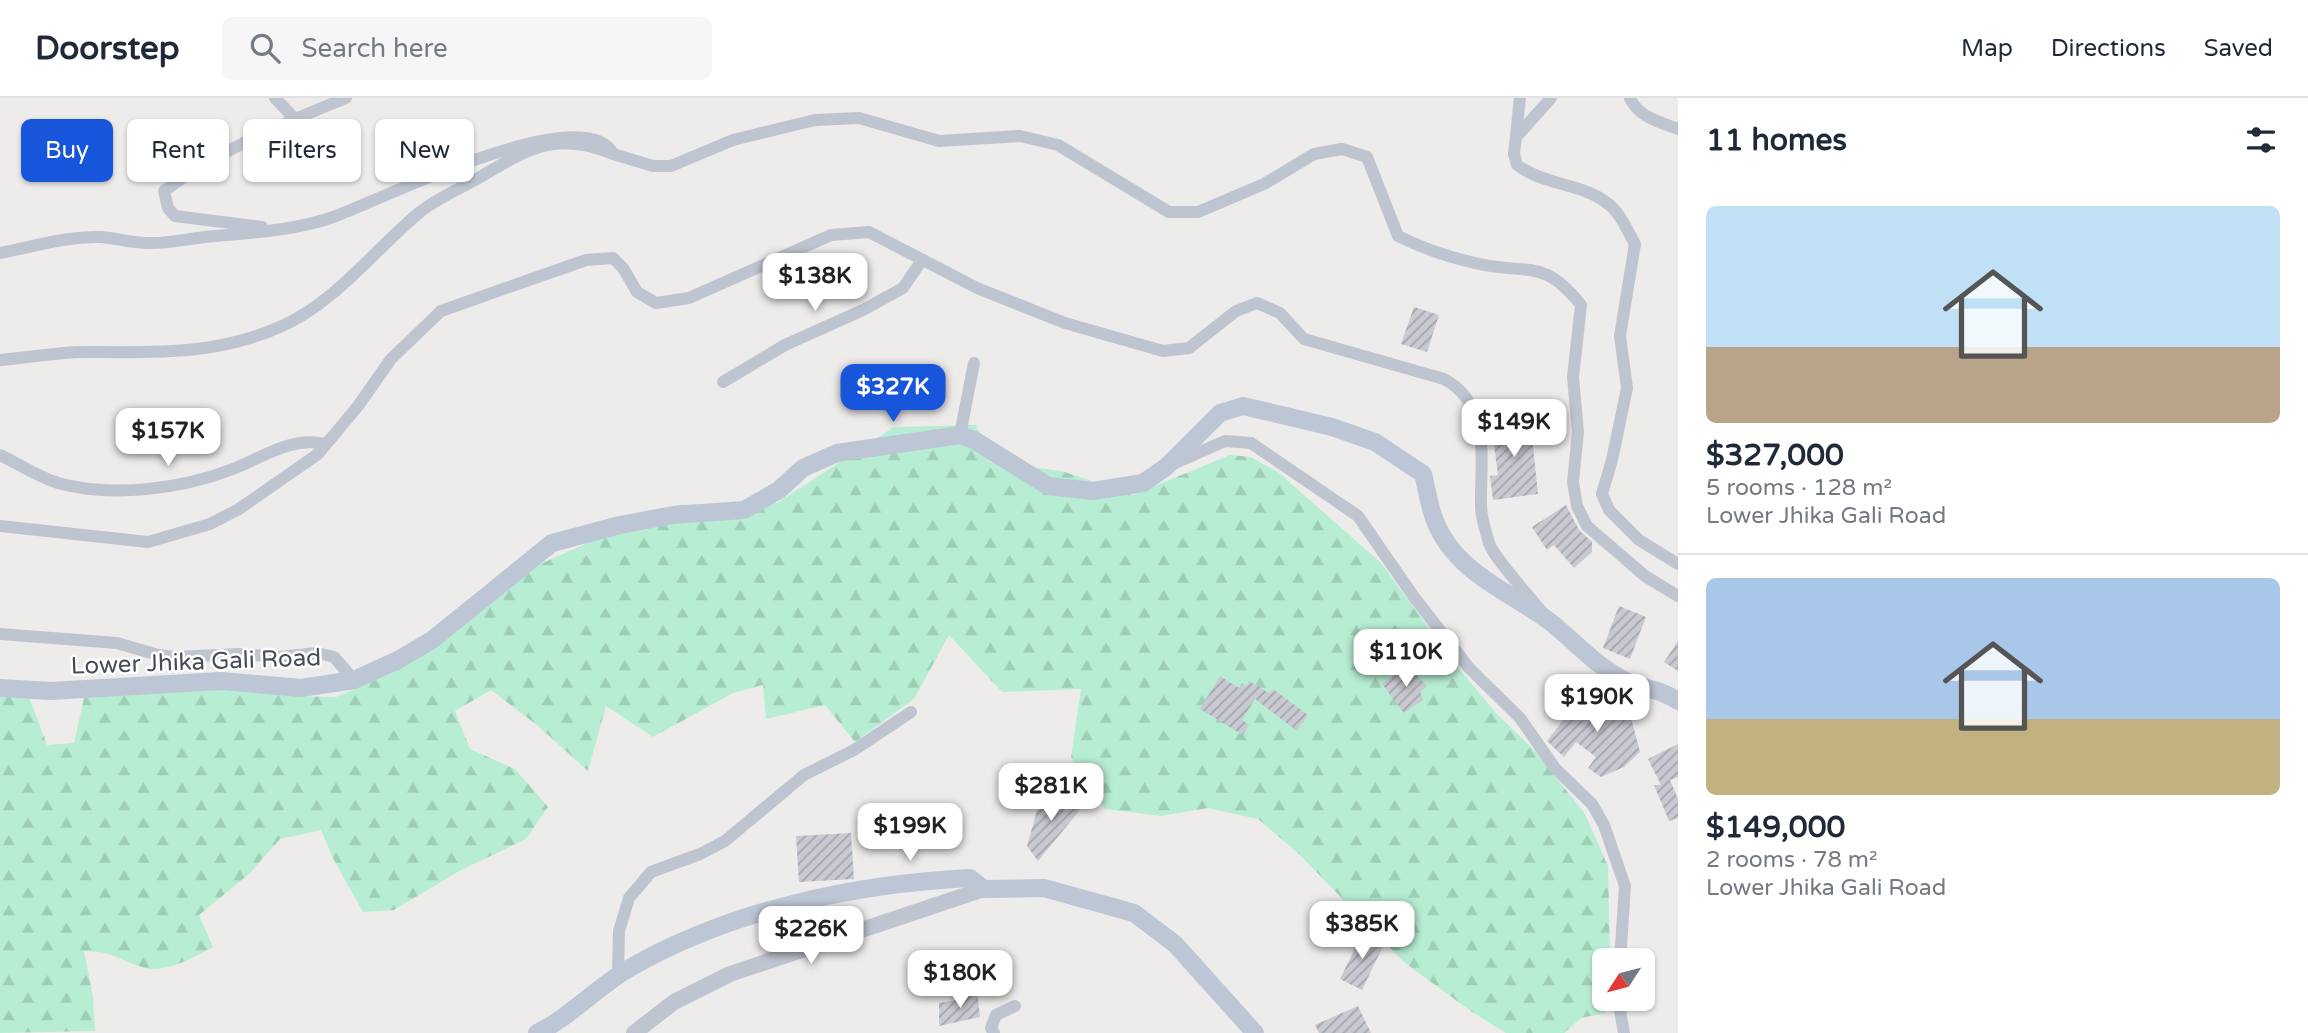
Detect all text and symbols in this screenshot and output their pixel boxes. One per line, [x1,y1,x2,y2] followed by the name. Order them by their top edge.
[222,17,712,80] search box
[35,29,180,68] text: Doorstep
[246,29,284,67] icon: search
[302,33,448,64] text: Search here
[1961,34,2013,63] text: Map
[2051,34,2166,63] text: Directions
[2204,34,2273,63] text: Saved
[21,119,113,182] chip: Buy
[127,119,229,182] chip: Rent
[243,119,361,182] chip: Filters
[375,119,474,182] chip: New
[2242,121,2280,159] icon: filters
[1706,122,1847,159] text: 11 homes
[1930,251,2056,377] icon: home
[766,254,864,313] pin: $138K
[779,262,851,290] text: $138K
[844,364,942,424] pin: $327K
[857,373,929,401] text: $327K
[1465,400,1563,459] pin: $149K
[119,408,217,468] pin: $157K
[1478,408,1550,436] text: $149K
[132,417,204,445] text: $157K
[1706,437,1844,474] text: $327,000
[1706,474,1892,502] text: 5 rooms · 128 m²
[1706,502,1946,530] text: Lower Jhika Gali Road
[1930,623,2056,749] icon: home
[1357,630,1455,689] pin: $110K
[1370,638,1442,666] text: $110K
[70,643,322,681] street label: Lower Jhika Gali Road
[1548,674,1646,734] pin: $190K
[1561,683,1633,711] text: $190K
[1002,764,1100,823] pin: $281K
[1015,772,1087,800] text: $281K
[861,804,959,863] pin: $199K
[1706,809,1845,846] text: $149,000
[874,812,946,840] text: $199K
[1706,846,1877,874] text: 2 rooms · 78 m²
[1706,874,1946,902] text: Lower Jhika Gali Road
[1313,902,1411,961] pin: $385K
[762,906,860,966] pin: $226K
[1326,910,1398,938] text: $385K
[775,915,847,943] text: $226K
[1592,948,1656,1012] north arrow
[1592,948,1655,1011] map controls
[911,950,1009,1010] pin: $180K
[924,959,996,987] text: $180K

